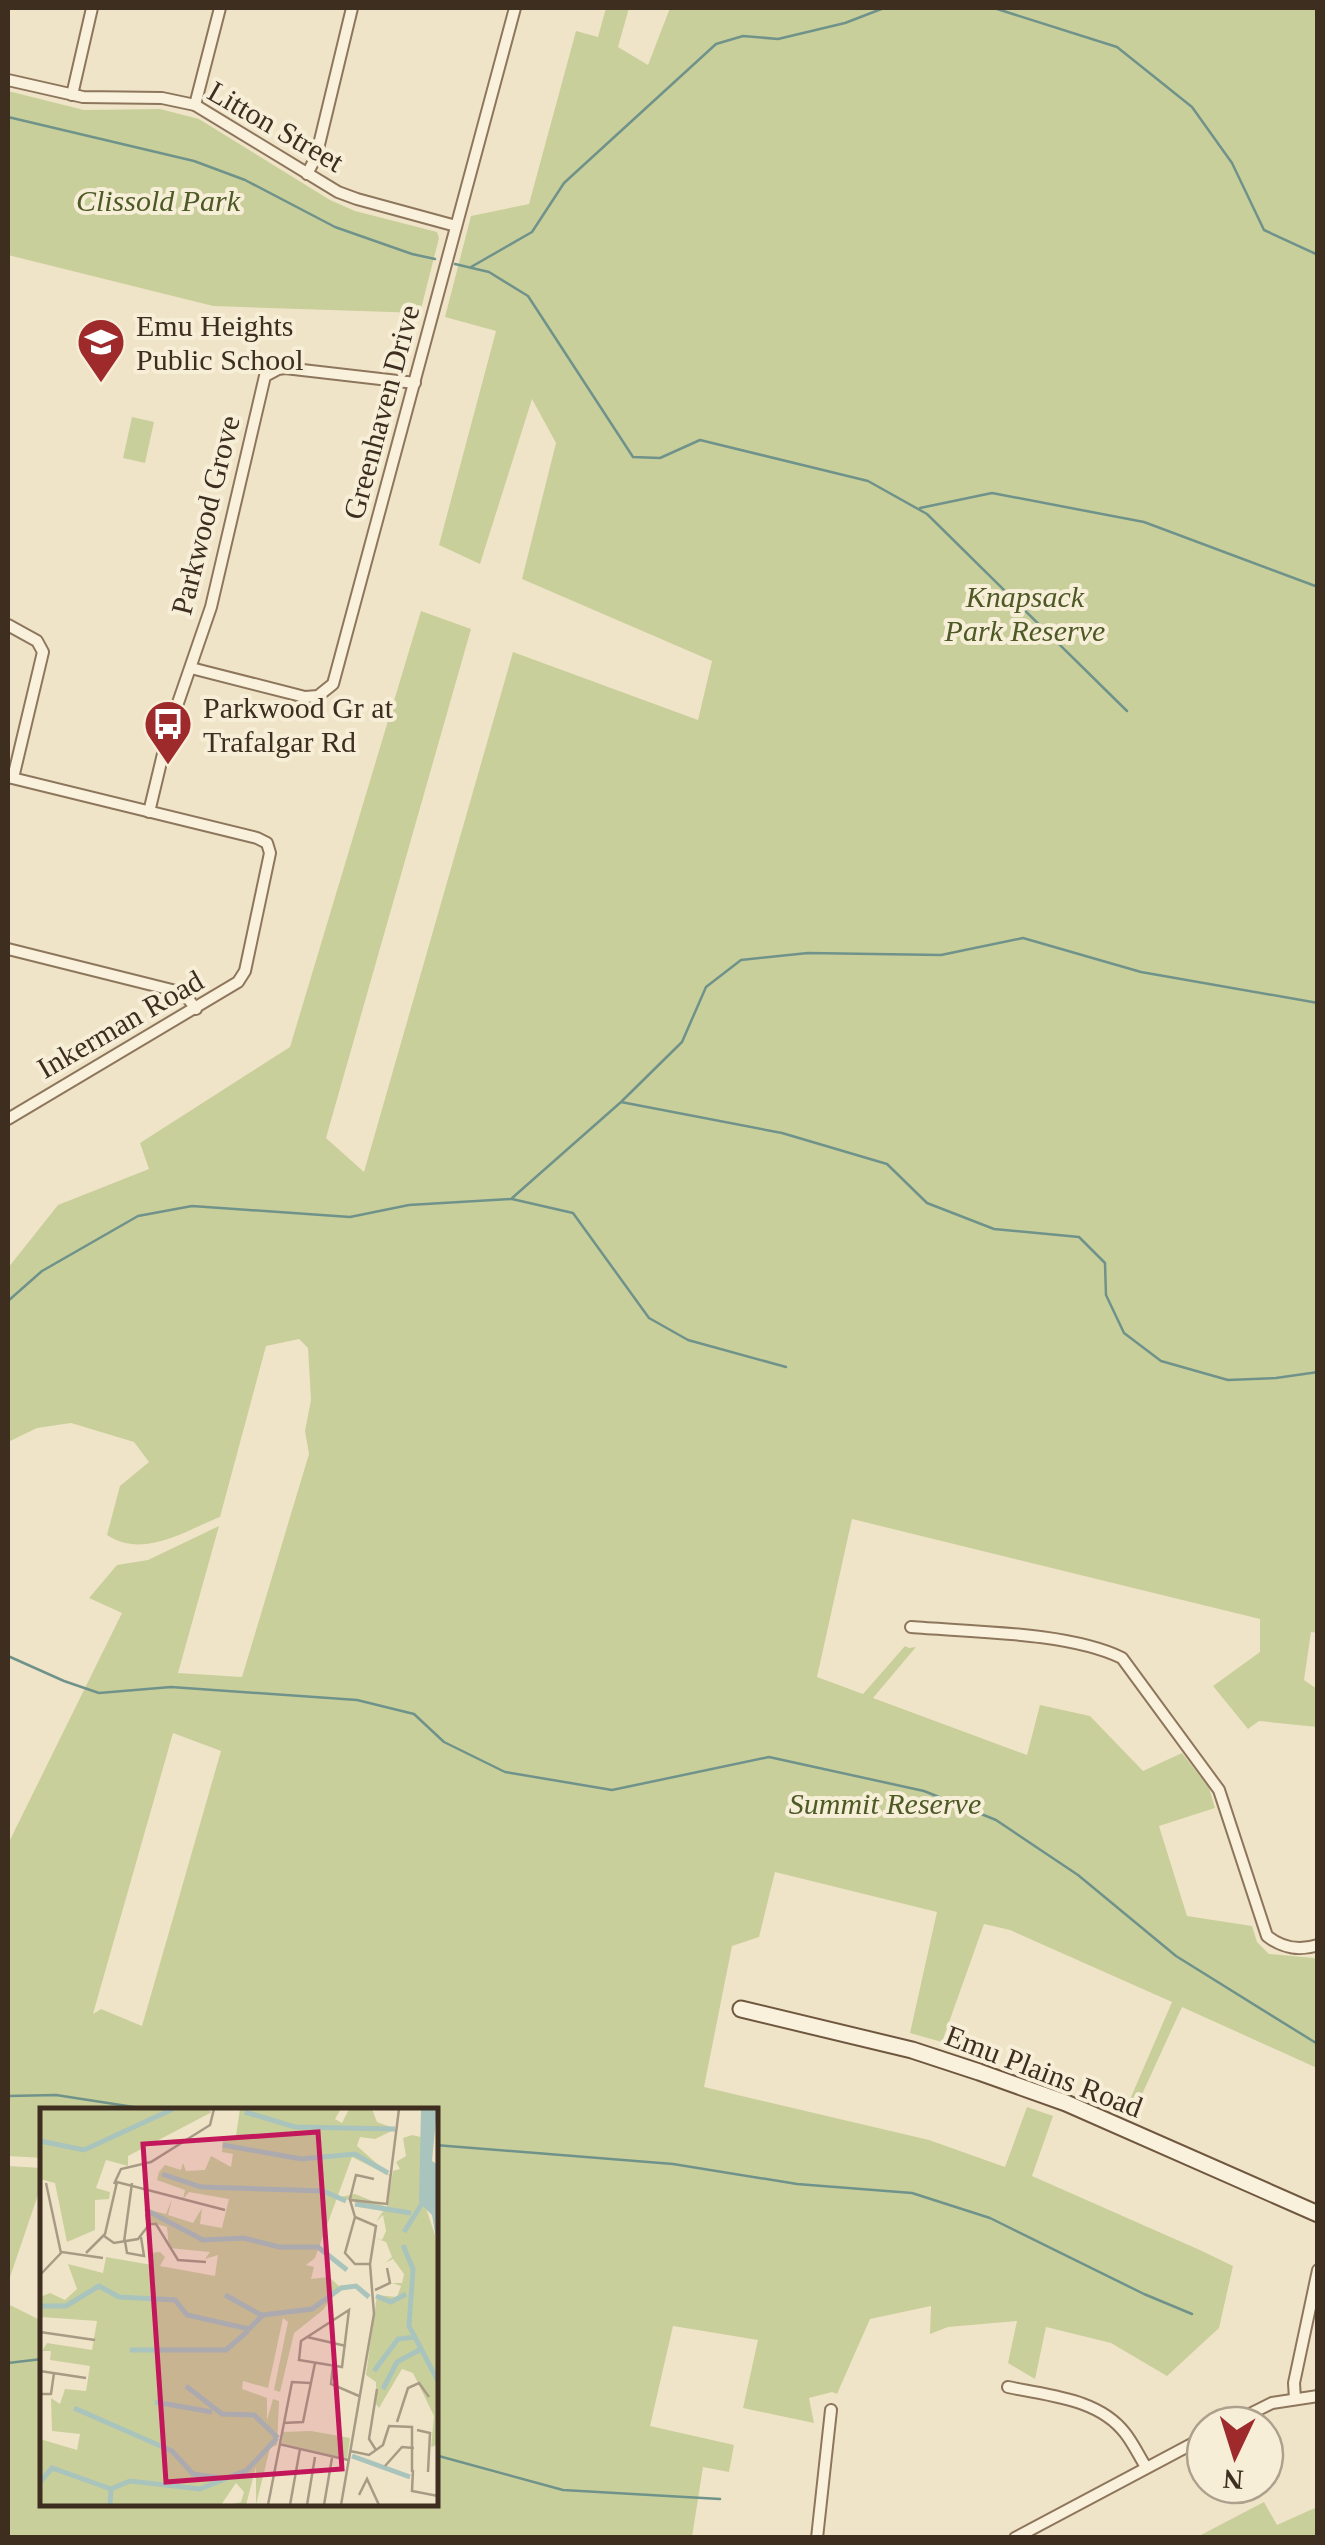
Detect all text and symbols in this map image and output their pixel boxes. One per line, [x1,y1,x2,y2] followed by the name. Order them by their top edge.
[202,74,350,178] street label: Litton Street
[76,184,241,217] park label: Clissold Park
[336,301,426,523] street label: Greenhaven Drive
[136,309,304,376] place label: Emu Heights Public School
[75,316,127,384] school or university icon: Emu Heights Public School
[164,412,246,618] street label: Parkwood Grove
[944,580,1105,647] park label: Knapsack Park Reserve
[203,691,394,758] place label: Parkwood Gr at Trafalgar Rd
[142,698,194,766] bus stop icon: Parkwood Gr at Trafalgar Rd
[31,963,209,1085] street label: Inkerman Road
[789,1787,981,1820] park label: Summit Reserve
[941,2018,1147,2124] street label: Emu Plains Road
[40,2108,438,2505] inset map
[1185,2405,1285,2505] north arrow
[1222,2463,1244,2496] text: N

